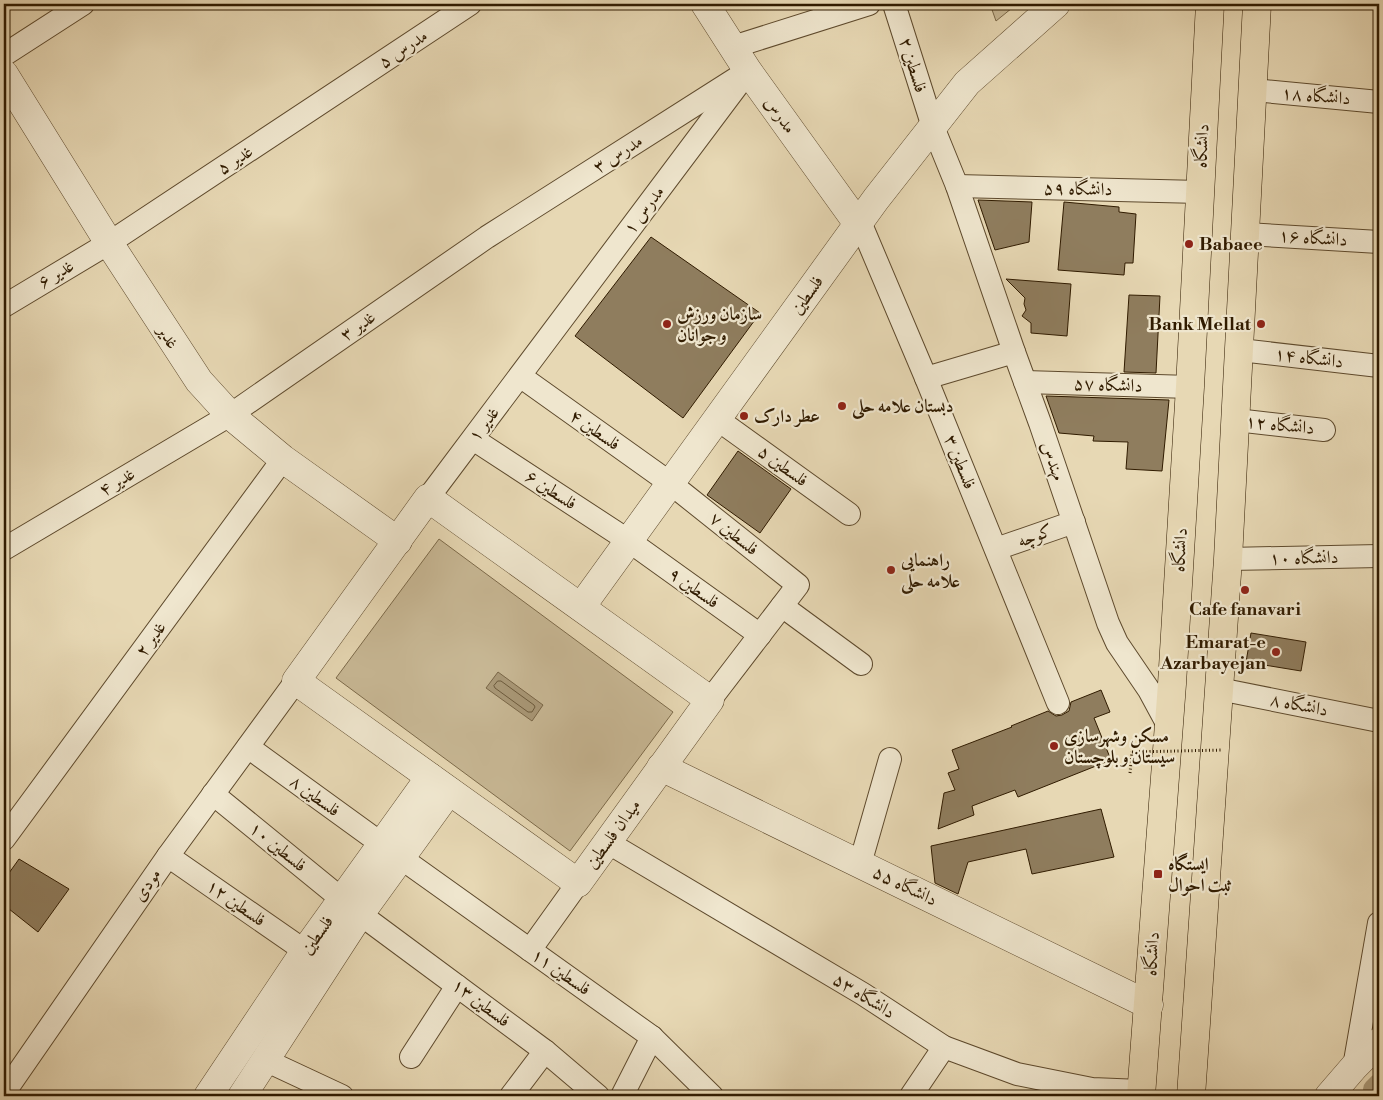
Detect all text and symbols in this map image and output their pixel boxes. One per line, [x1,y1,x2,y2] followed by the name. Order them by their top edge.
[374,24,432,74] street label: مدرس ۵
[894,34,932,96] street label: فلسطین ۲
[1281,81,1352,110] street label: دانشگاه ۱۸
[759,92,801,138] street label: مدرس
[1188,123,1215,169] street label: دانشگاه
[589,129,647,179] street label: مدرس ۳
[213,140,257,180] street label: غدیر ۵
[1043,176,1113,201] street label: دانشگاه ۵۹
[618,181,670,239] street label: مدرس ۱
[1278,223,1348,252] street label: دانشگاه ۱۶
[1199,233,1263,256] place label: Babaee
[1183,238,1195,250] marker: Babaee
[34,254,78,294] street label: غدیر ۶
[785,271,829,319] street label: فلسطین
[677,303,762,347] place label: سازمان ورزش و جوانان
[336,306,380,346] street label: غدیر ۳
[1148,313,1252,336] place label: Bank Mellat
[661,318,673,330] marker: سازمان ورزش و جوانان
[1255,318,1267,330] marker: Bank Mellat
[151,319,184,353] street label: غدیر
[1273,341,1345,374] street label: دانشگاه ۱۴
[1073,371,1143,398] street label: دانشگاه ۵۷
[851,395,954,420] place label: دبستان علامه حلی
[836,400,848,412] marker: دبستان علامه حلی
[463,402,505,446] street label: غدیر ۱
[565,404,625,456] street label: فلسطین ۴
[754,405,820,428] place label: عطر دارک
[1244,409,1316,440] street label: دانشگاه ۱۲
[738,410,750,422] marker: عطر دارک
[939,431,981,493] street label: فلسطین ۳
[1036,438,1070,484] street label: مهندس
[753,440,813,492] street label: فلسطین ۵
[95,462,139,502] street label: غدیر ۴
[521,465,581,515] street label: فلسطین ۶
[705,507,763,561] street label: فلسطین ۷
[1014,519,1056,554] street label: کوچه
[1166,527,1193,573] street label: دانشگاه
[1269,545,1339,570] street label: دانشگاه ۱۰
[900,549,960,595] place label: راهنمایی علامه حلی
[664,562,724,614] street label: فلسطین ۹
[885,564,897,576] marker: راهنمایی علامه حلی
[1239,584,1251,596] marker: Cafe fanavari
[1189,598,1301,621] place label: Cafe fanavari
[130,617,172,661] street label: غدیر ۲
[1159,631,1266,675] place label: Emarat-e Azarbayejan
[1270,646,1282,658] marker: Emarat-e Azarbayejan
[1268,687,1330,722] street label: دانشگاه ۸
[1064,725,1175,769] place label: مسکن وشهرسازی سیستان و بلوچستان
[1048,740,1060,752] marker: مسکن وشهرسازی سیستان و بلوچستان
[285,770,345,822] street label: فلسطین ۸
[580,795,646,873] street label: میدان فلسطین
[245,817,311,877] street label: فلسطین ۱۰
[1168,852,1232,897] place label: ایستگاه ثبت احوال
[869,860,942,911] street label: دانشگاه ۵۵
[128,864,166,906] street label: مودی
[1152,868,1164,880] marker: ایستگاه ثبت احوال
[202,874,270,932] street label: فلسطین ۱۲
[295,911,339,959] street label: فلسطین
[1138,931,1165,977] street label: دانشگاه
[527,943,595,1001] street label: فلسطین ۱۱
[829,967,900,1024] street label: دانشگاه ۵۳
[447,974,515,1032] street label: فلسطین ۱۳

